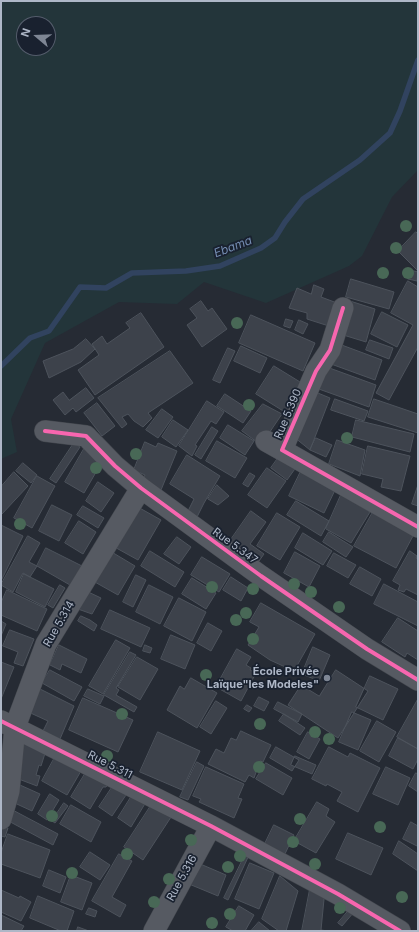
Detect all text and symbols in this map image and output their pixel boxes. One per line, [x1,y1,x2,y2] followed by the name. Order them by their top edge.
[16,16,56,56] north arrow
[18,26,34,39] text: N
[212,233,254,261] water label: Ebama
[272,387,304,441] street label: Rue 5.390
[210,525,260,567] street label: Rue 5.347
[41,599,77,649] street label: Rue 5.314
[207,665,319,691] place label: École Privée Laïque"les Modeles"
[322,673,332,683] marker: École Privée Laïque"les Modeles"
[86,748,134,782] street label: Rue 5.311
[164,853,200,903] street label: Rue 5.316

